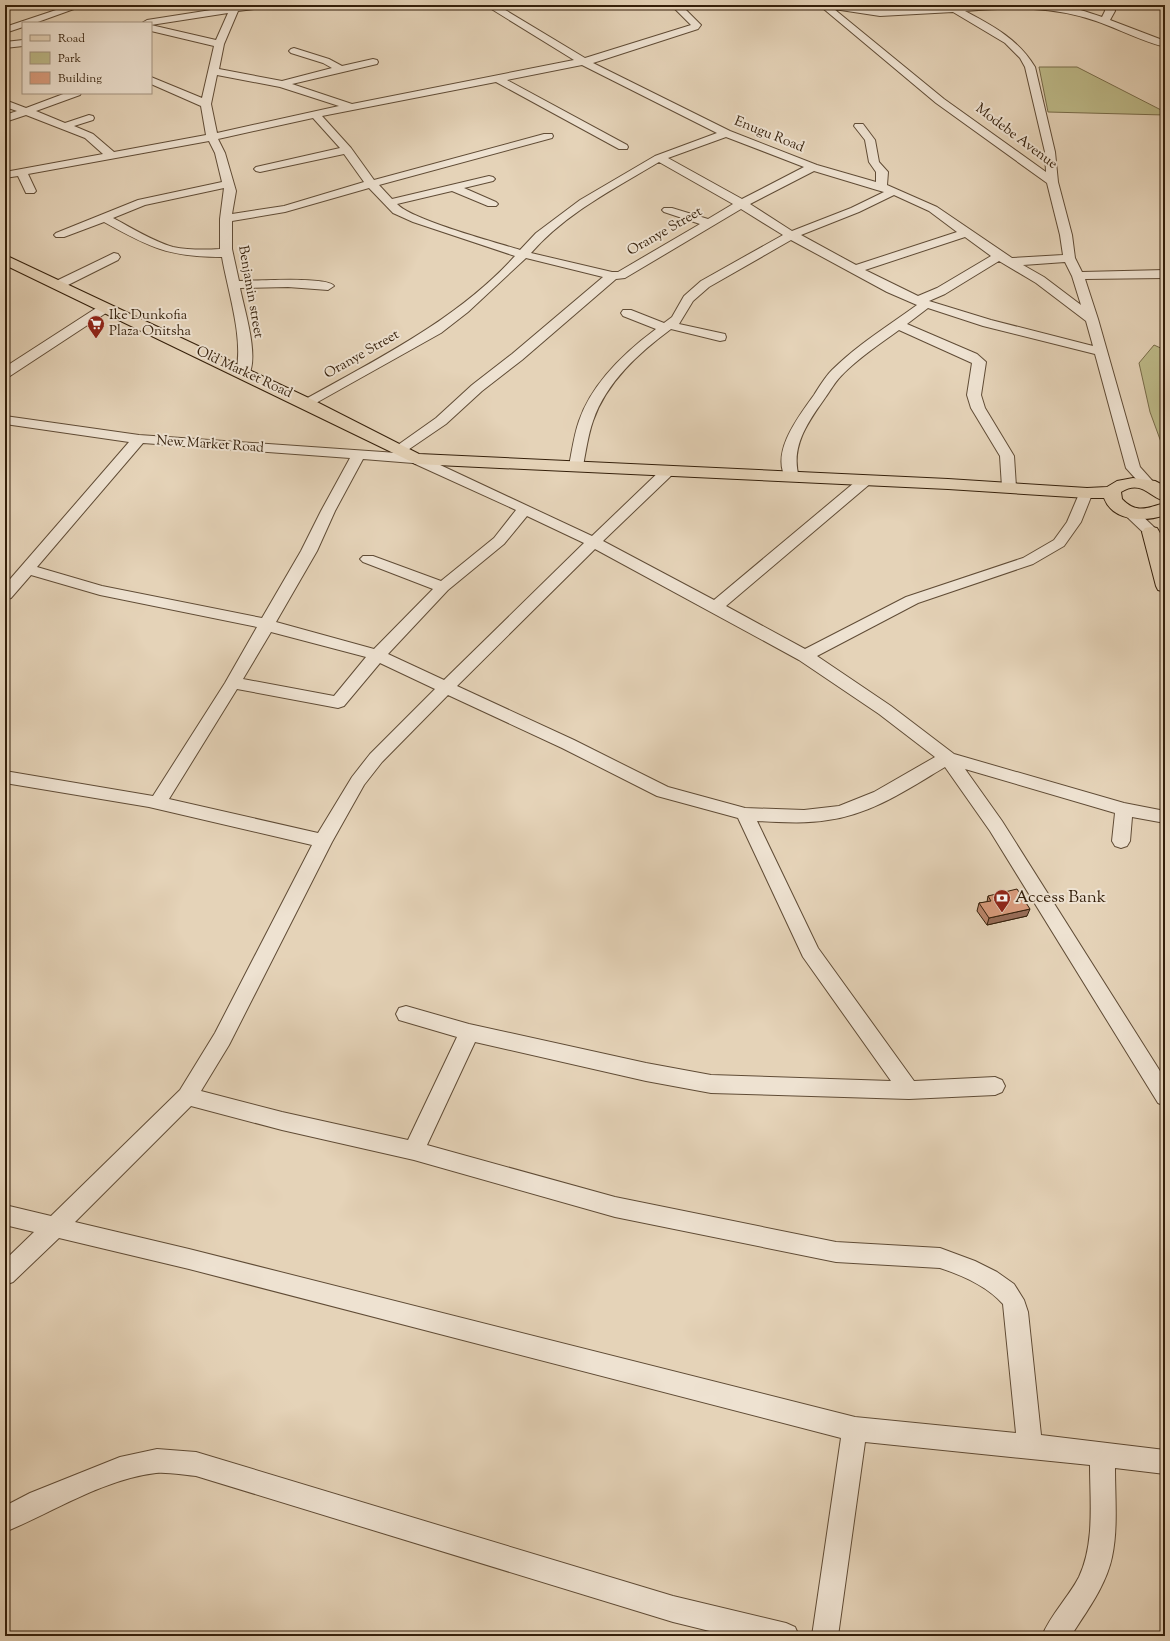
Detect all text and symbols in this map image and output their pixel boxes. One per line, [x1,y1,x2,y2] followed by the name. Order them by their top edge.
[22,22,152,94] legend
[58,30,85,48] text: Road
[58,50,81,68] text: Park
[58,70,102,88] text: Building
[971,99,1061,175] street label: Modebe Avenue
[731,112,807,158] street label: Enugu Road
[624,202,707,262] street label: Oranye Street
[232,244,268,340] street label: Benjamin street
[109,306,192,342] place label: Ike Dunkofia Plaza Onitsha
[86,314,106,339] supermarket icon: Ike Dunkofia Plaza Onitsha
[321,325,404,385] street label: Oranye Street
[193,342,295,404] street label: Old Market Road
[155,431,265,459] street label: New Market Road
[1015,886,1106,910] place label: Access Bank
[992,888,1012,913] bank icon: Access Bank

